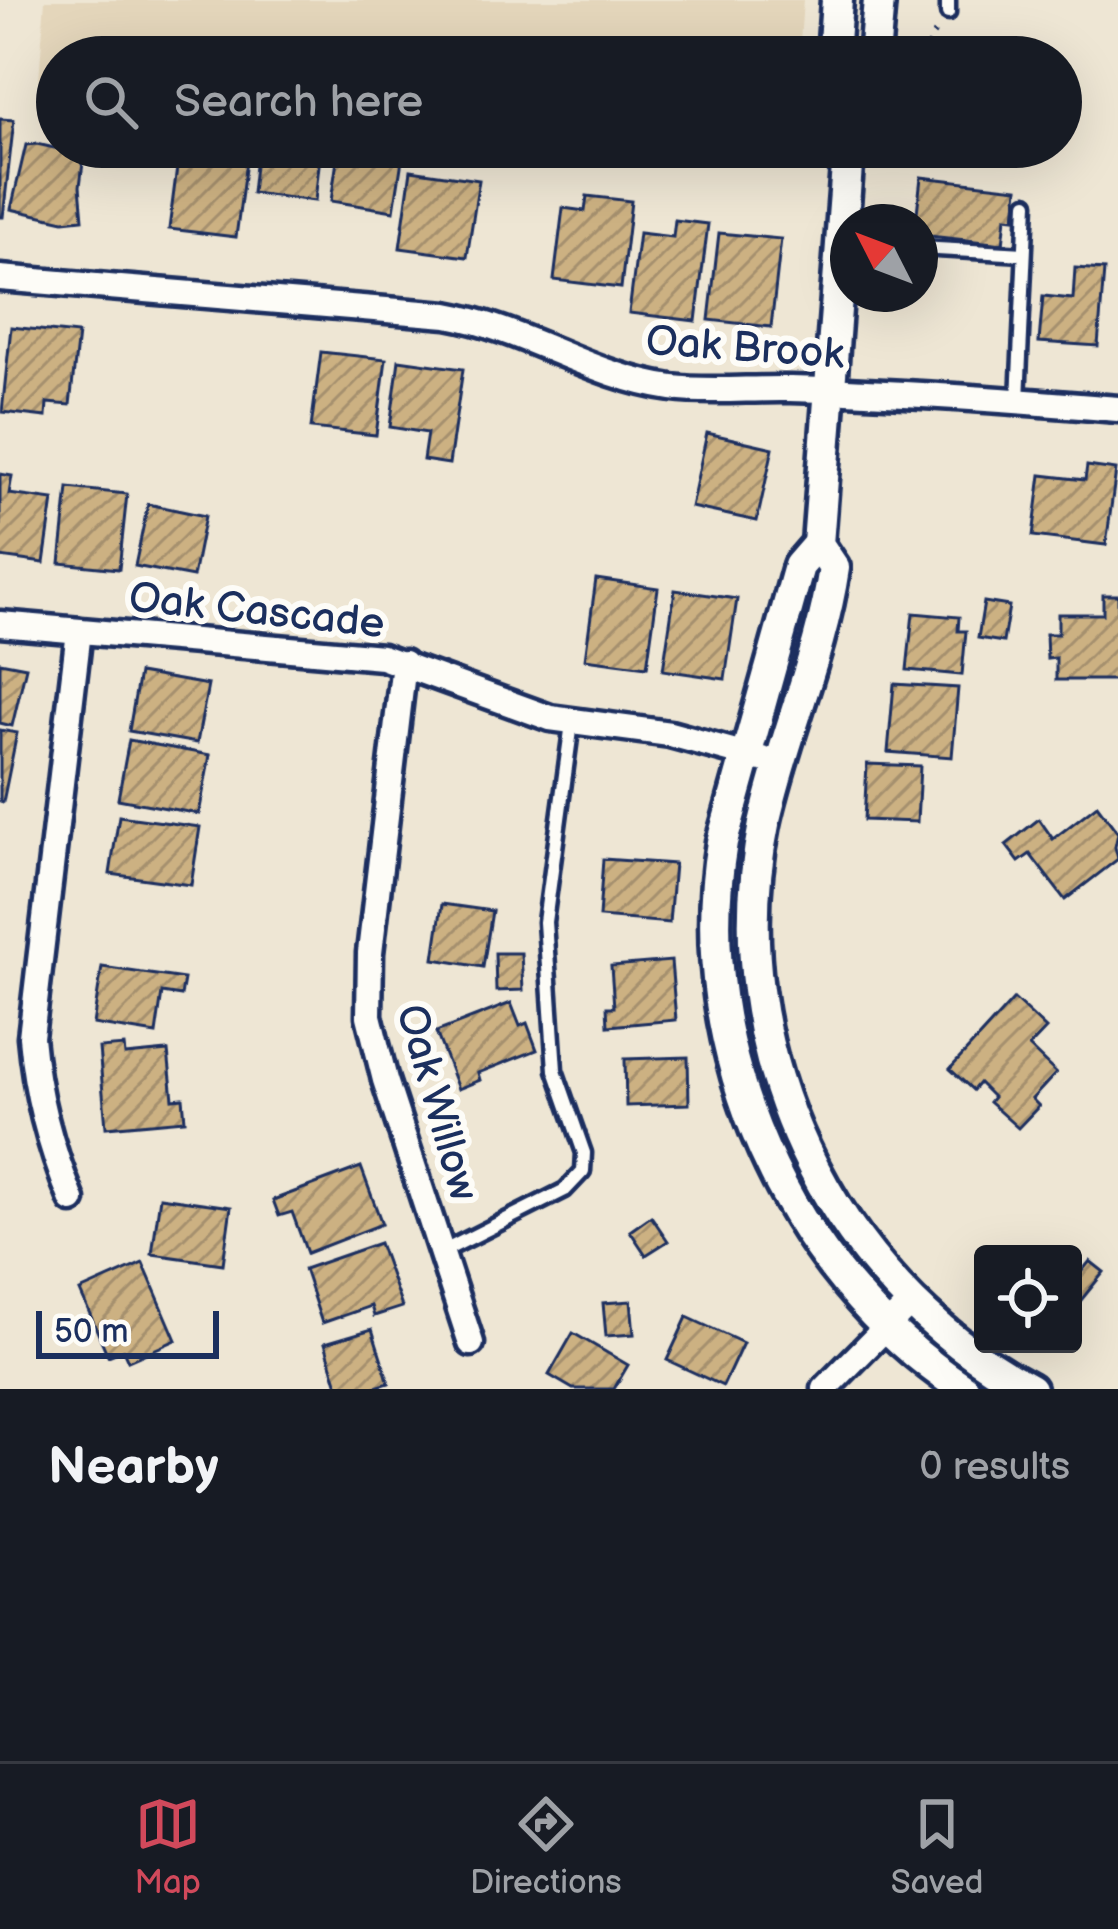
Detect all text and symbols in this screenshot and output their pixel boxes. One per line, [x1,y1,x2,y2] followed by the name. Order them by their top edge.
[36,36,1082,168] search box
[78,69,144,135] icon: search
[174,75,423,130] text: Search here
[830,204,938,312] north arrow
[644,316,846,381] street label: Oak Brook
[126,573,387,650] street label: Oak Cascade
[384,999,489,1207] street label: Oak Willow
[974,1245,1082,1353] map controls
[974,1245,1082,1353] button: locate
[36,1305,219,1358] scale bar
[54,1312,129,1352] text: 50 m
[48,1437,219,1498] text: Nearby
[919,1444,1070,1491] text: 0 results
[135,1791,201,1903] tab: Map
[470,1791,622,1903] tab: Directions
[891,1791,983,1903] tab: Saved

